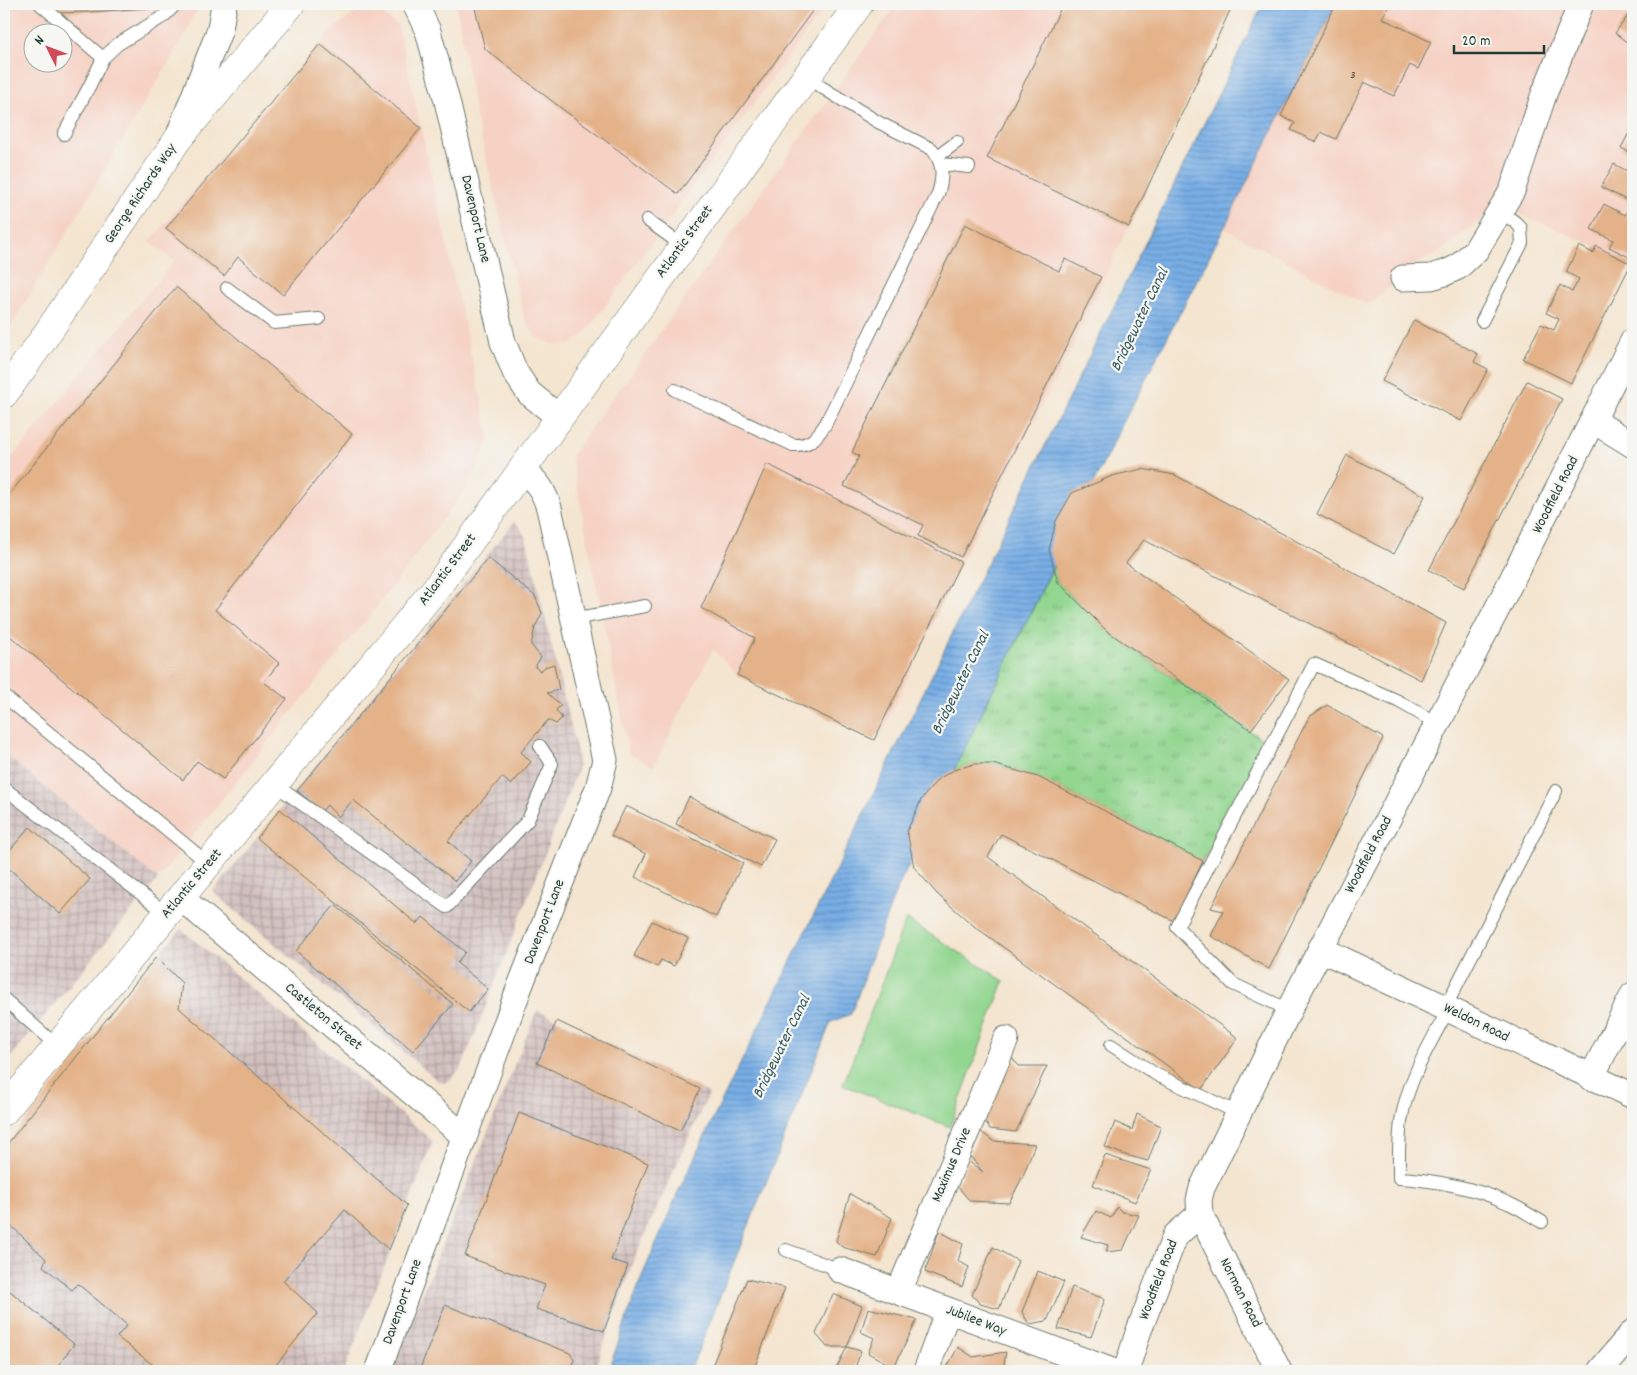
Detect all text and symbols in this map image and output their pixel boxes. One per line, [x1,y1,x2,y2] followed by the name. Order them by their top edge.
[22,22,72,72] north arrow
[1454,22,1544,54] scale bar
[30,31,50,50] text: N
[1462,31,1490,53] text: 20 m
[1350,67,1356,84] house number: 3
[99,139,183,249] street label: George Richards Way
[454,173,496,265] street label: Davenport Lane
[651,201,719,283] street label: Atlantic Street
[1105,263,1176,376] water label: Bridgewater Canal
[1527,452,1585,538] street label: Woodfield Road
[413,529,483,611] street label: Atlantic Street
[926,626,997,739] water label: Bridgewater Canal
[1339,812,1399,898] street label: Woodfield Road
[156,844,228,924] street label: Atlantic Street
[519,876,571,968] street label: Davenport Lane
[279,978,367,1056] street label: Castleton Street
[747,990,818,1103] water label: Bridgewater Canal
[1439,998,1513,1048] street label: Weldon Road
[926,1124,978,1206] street label: Maximus Drive
[1134,1237,1184,1323] street label: Woodfield Road
[1213,1254,1267,1332] street label: Norman Road
[377,1256,429,1348] street label: Davenport Lane
[943,1299,1010,1343] street label: Jubilee Way

